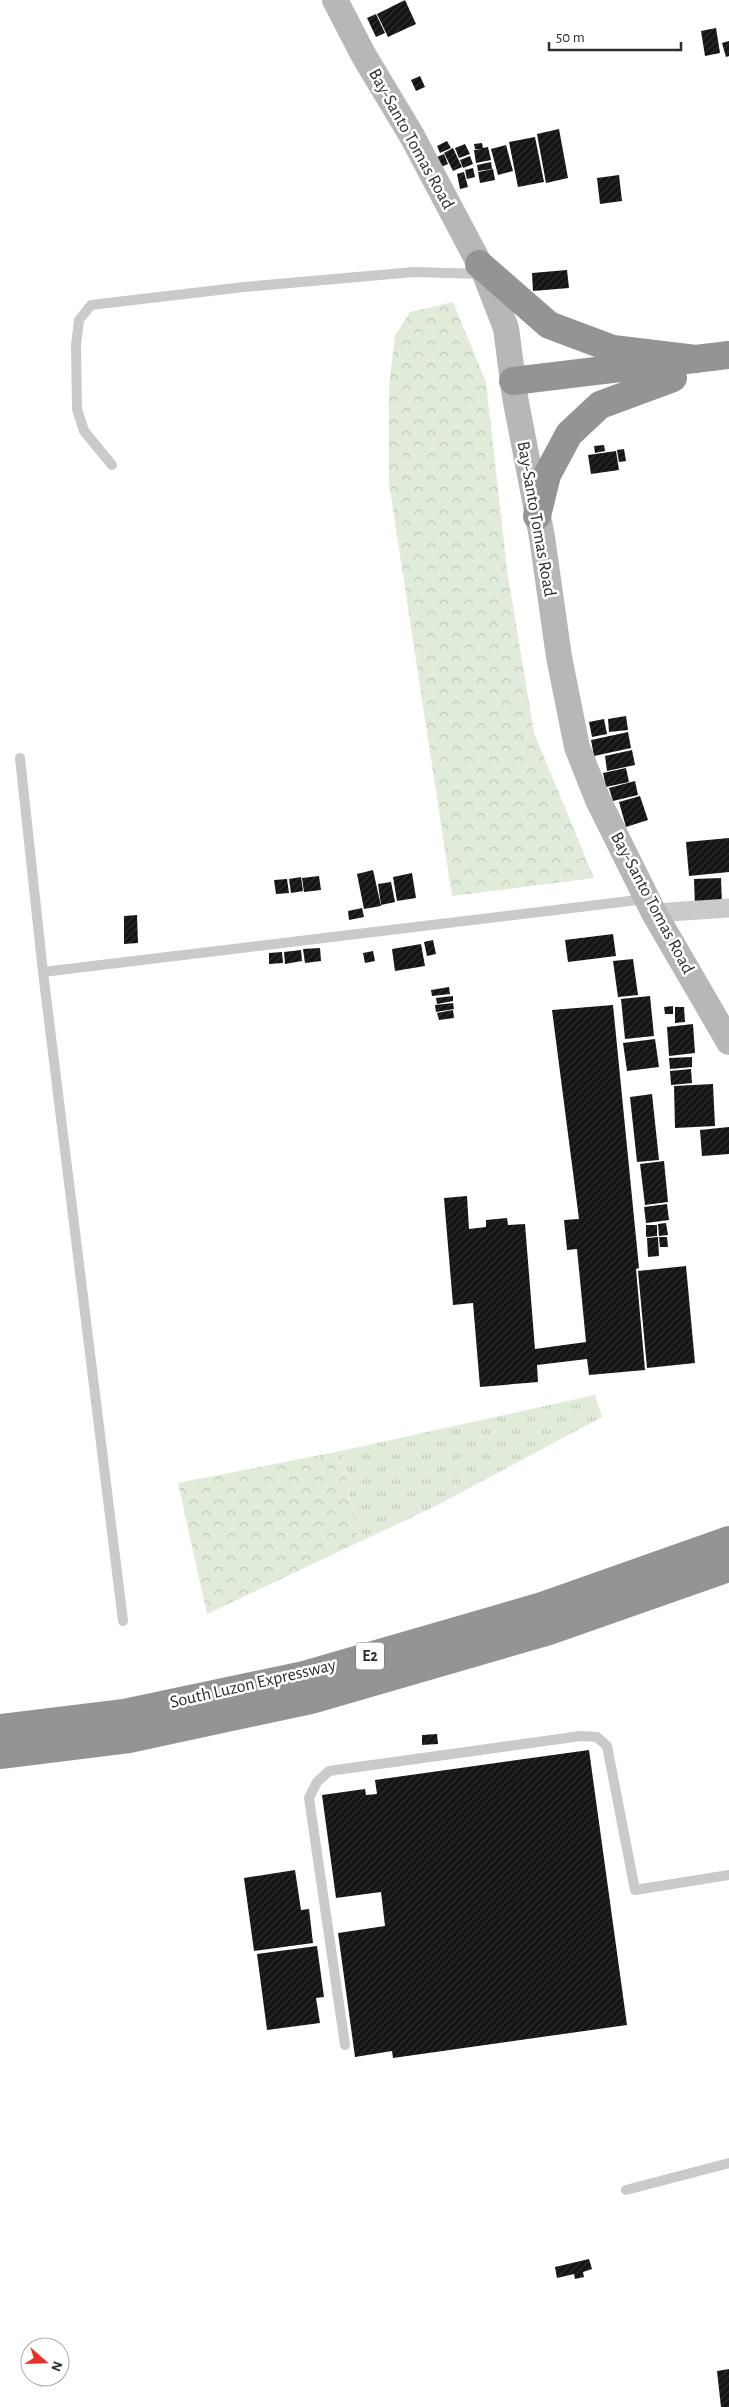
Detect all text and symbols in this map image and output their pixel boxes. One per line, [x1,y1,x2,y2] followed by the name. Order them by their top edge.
[549,20,682,52] scale bar
[556,30,585,45] text: 50 m
[365,66,457,212] street label: Bay-Santo Tomas Road
[513,440,559,598] street label: Bay-Santo Tomas Road
[607,829,697,977] street label: Bay-Santo Tomas Road
[356,1642,384,1670] road number: E2
[168,1656,338,1712] street label: South Luzon Expressway
[20,2337,70,2387] north arrow
[48,2359,65,2373] text: N

